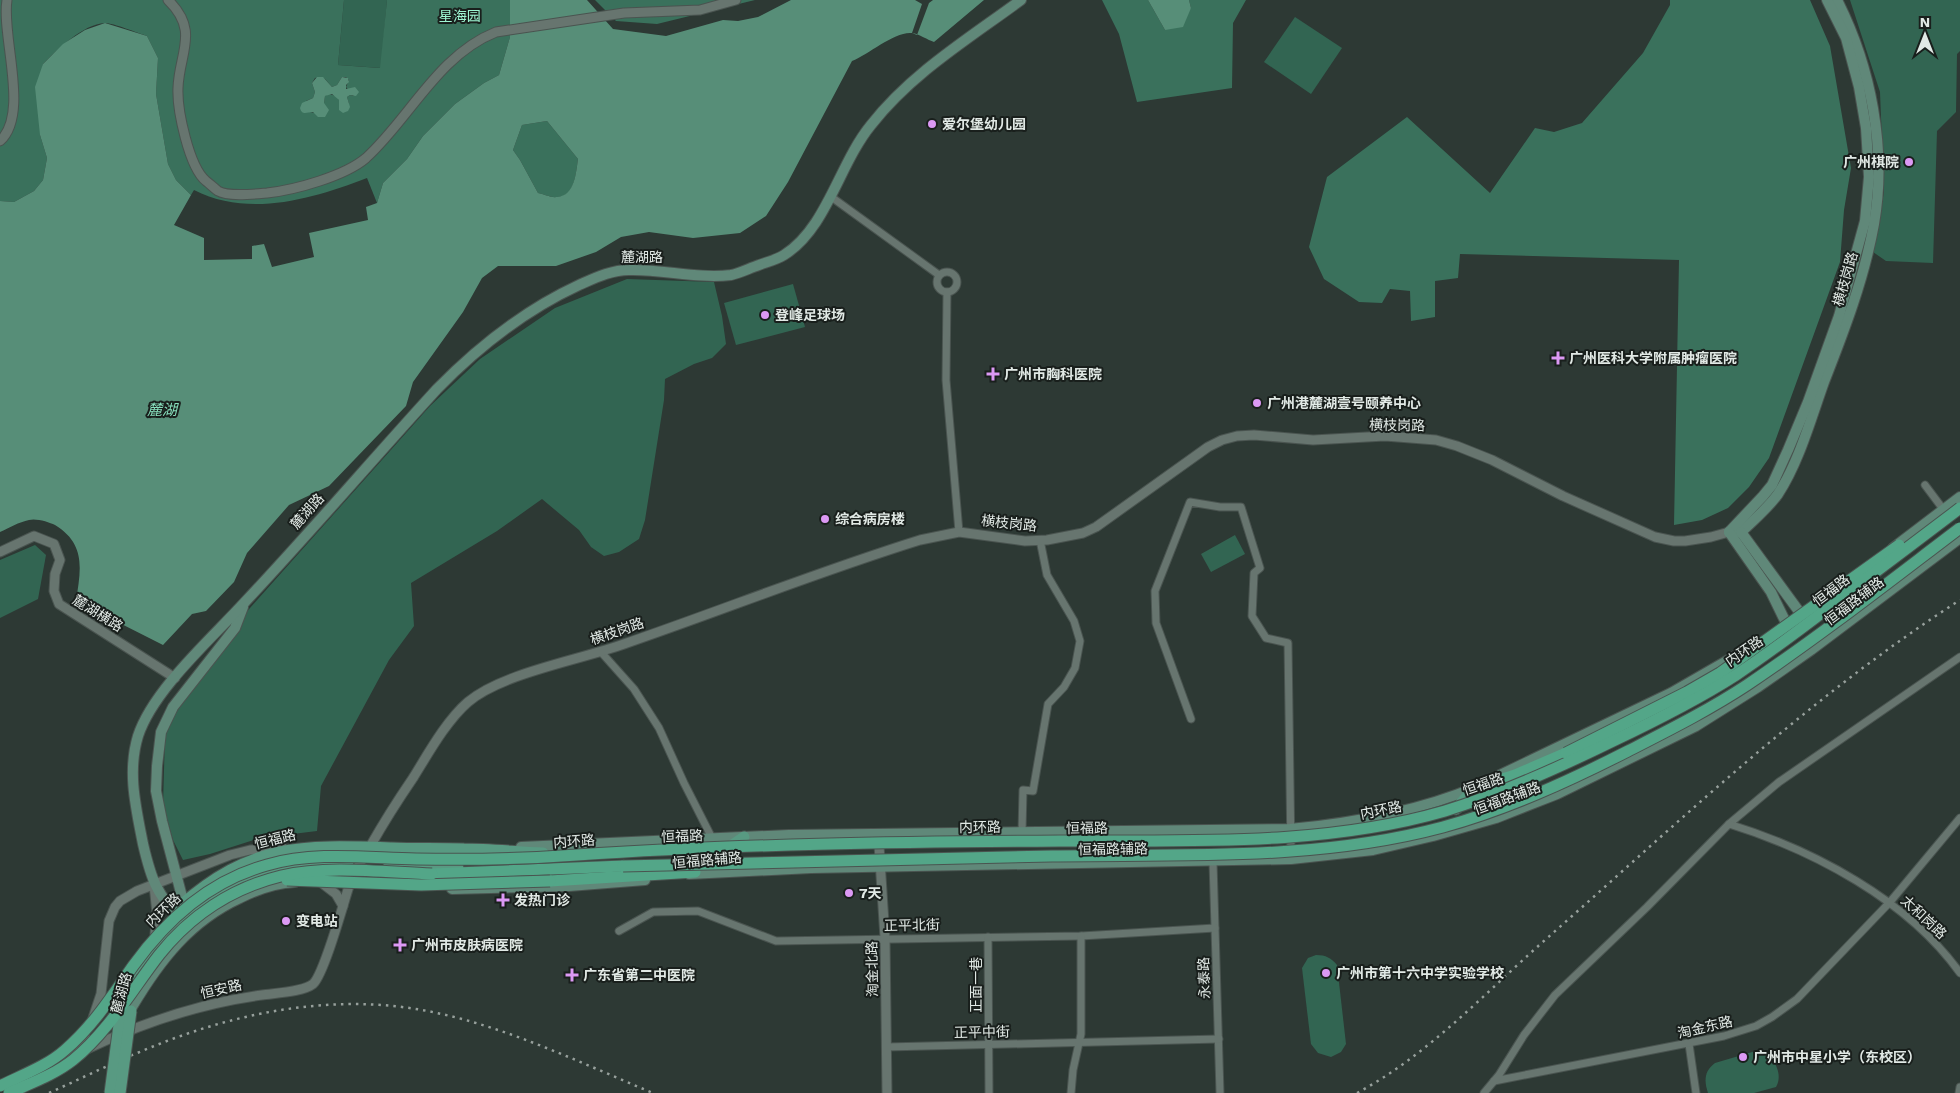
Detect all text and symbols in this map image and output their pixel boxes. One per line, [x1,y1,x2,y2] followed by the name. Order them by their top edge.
[439,8,481,24] park label: 星海园
[1900,10,1950,60] north arrow
[1920,14,1930,30] text: N
[942,116,1026,132] place label: 爱尔堡幼儿园
[926,118,938,130] marker: 爱尔堡幼儿园
[1843,154,1899,170] place label: 广州棋院
[1903,156,1915,168] marker: 广州棋院
[621,249,663,265] street label: 麓湖路
[1830,250,1860,308] street label: 横枝岗路
[775,307,845,323] place label: 登峰足球场
[759,309,771,321] marker: 登峰足球场
[1569,350,1737,366] place label: 广州医科大学附属肿瘤医院
[1551,351,1565,365] marker: 广州医科大学附属肿瘤医院
[1004,366,1102,382] place label: 广州市胸科医院
[986,367,1000,381] marker: 广州市胸科医院
[1267,395,1421,411] place label: 广州港麓湖壹号颐养中心
[1251,397,1263,409] marker: 广州港麓湖壹号颐养中心
[147,401,179,419] water label: 麓湖
[1369,417,1425,433] street label: 横枝岗路
[287,490,327,532] street label: 麓湖路
[835,511,905,527] place label: 综合病房楼
[980,512,1038,534] street label: 横枝岗路
[819,513,831,525] marker: 综合病房楼
[1809,571,1853,609] street label: 恒福路
[1821,574,1887,628] street label: 恒福路辅路
[70,591,126,635] street label: 麓湖横路
[588,614,646,648] street label: 横枝岗路
[1722,633,1766,669] street label: 内环路
[1461,770,1505,798] street label: 恒福路
[1471,779,1543,817] street label: 恒福路辅路
[1359,798,1403,822] street label: 内环路
[959,819,1001,835] street label: 内环路
[1066,820,1108,836] street label: 恒福路
[253,826,297,852] street label: 恒福路
[661,827,703,845] street label: 恒福路
[552,832,596,850] street label: 内环路
[1078,840,1148,858] street label: 恒福路辅路
[671,849,743,871] street label: 恒福路辅路
[859,885,882,901] place label: 7天
[843,887,855,899] marker: 7天
[142,890,184,930] street label: 内环路
[514,892,571,908] place label: 发热门诊
[1898,892,1950,942] street label: 太和岗路
[496,893,510,907] marker: 发热门诊
[296,913,338,929] place label: 变电站
[280,915,292,927] marker: 变电站
[884,917,940,933] street label: 正平北街
[411,937,523,953] place label: 广州市皮肤病医院
[393,938,407,952] marker: 广州市皮肤病医院
[864,941,880,997] street label: 淘金北路
[968,957,984,1013] street label: 正面一巷
[1195,957,1213,999] street label: 永泰路
[1336,965,1504,981] place label: 广州市第十六中学实验学校
[583,967,695,983] place label: 广东省第二中医院
[1320,967,1332,979] marker: 广州市第十六中学实验学校
[565,968,579,982] marker: 广东省第二中医院
[108,971,134,1015] street label: 麓湖路
[199,976,243,1002] street label: 恒安路
[1676,1013,1734,1041] street label: 淘金东路
[954,1024,1010,1040] street label: 正平中街
[1753,1049,1921,1065] place label: 广州市中星小学（东校区）
[1737,1051,1749,1063] marker: 广州市中星小学（东校区）

